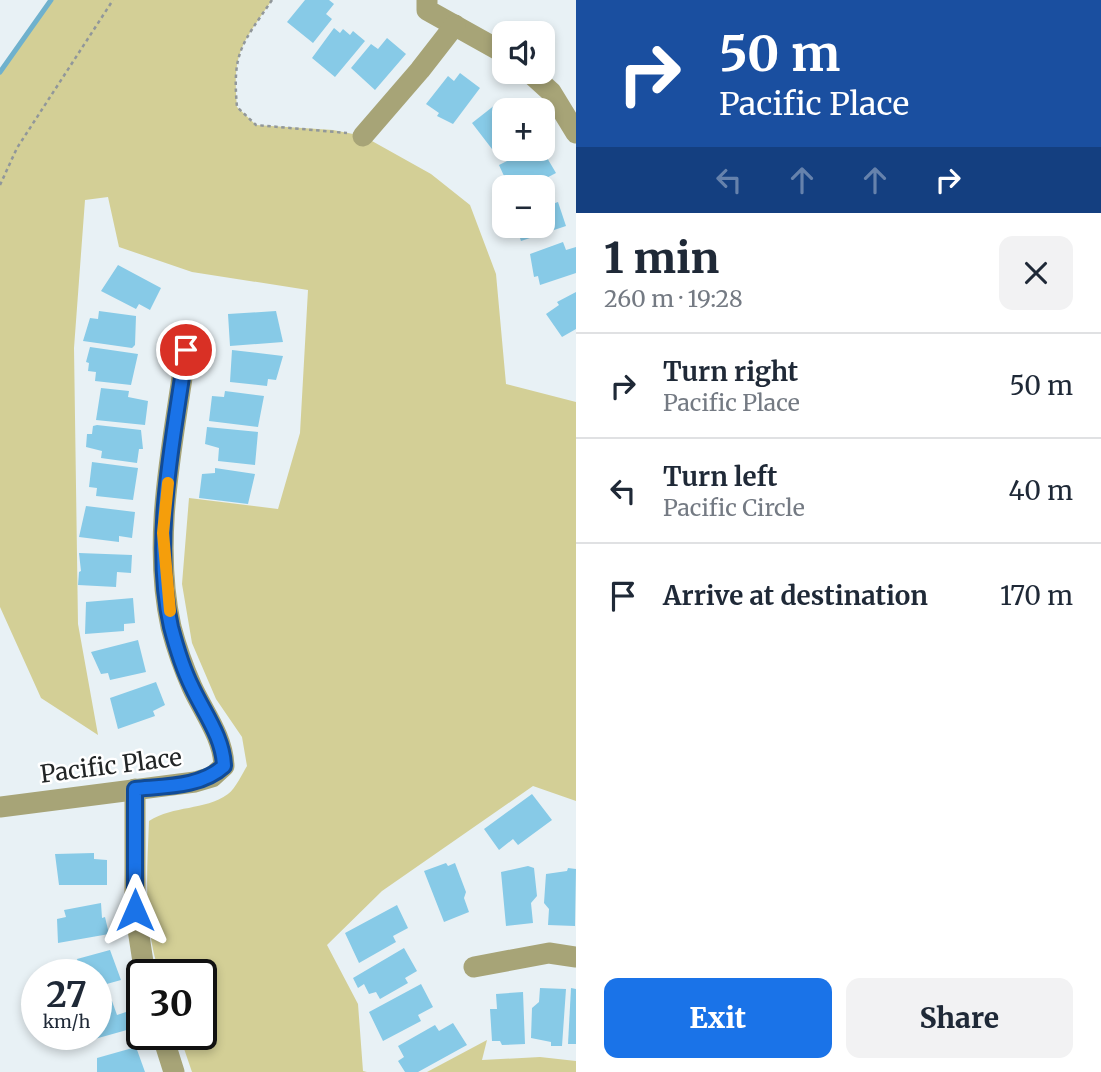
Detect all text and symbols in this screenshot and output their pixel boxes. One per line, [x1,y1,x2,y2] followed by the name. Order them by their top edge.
[492,21,555,238] map controls
[492,21,555,84] button: sound
[719,23,840,84] text: 50 m
[604,28,695,119] icon: right
[719,84,909,124] text: Pacific Place
[492,98,555,161] button: +
[710,161,748,199] icon: left
[783,161,821,199] icon: ahead
[856,161,894,199] icon: ahead
[929,161,967,199] icon: right
[492,175,555,238] button: −
[604,232,719,284] text: 1 min
[999,236,1073,310] button: close
[604,284,743,313] text: 260 m · 19:28
[156,320,216,380] pin
[167,331,205,369] icon: arrive
[663,355,798,388] text: Turn right
[604,367,642,405] icon: right
[1009,369,1073,402] text: 50 m
[663,388,800,417] text: Pacific Place
[663,460,777,493] text: Turn left
[604,472,642,510] icon: left
[1009,474,1073,507] text: 40 m
[663,493,805,522] text: Pacific Circle
[604,577,642,615] icon: arrive
[663,579,928,612] text: Arrive at destination
[1000,579,1073,612] text: 170 m
[38,741,184,790] street label: Pacific Place
[98,873,172,947] position arrow
[126,959,217,1050] speed limit sign: 30
[46,973,87,1017] text: 27
[604,978,832,1058] button: Exit
[846,978,1073,1058] button: Share
[43,1010,90,1033] text: km/h

